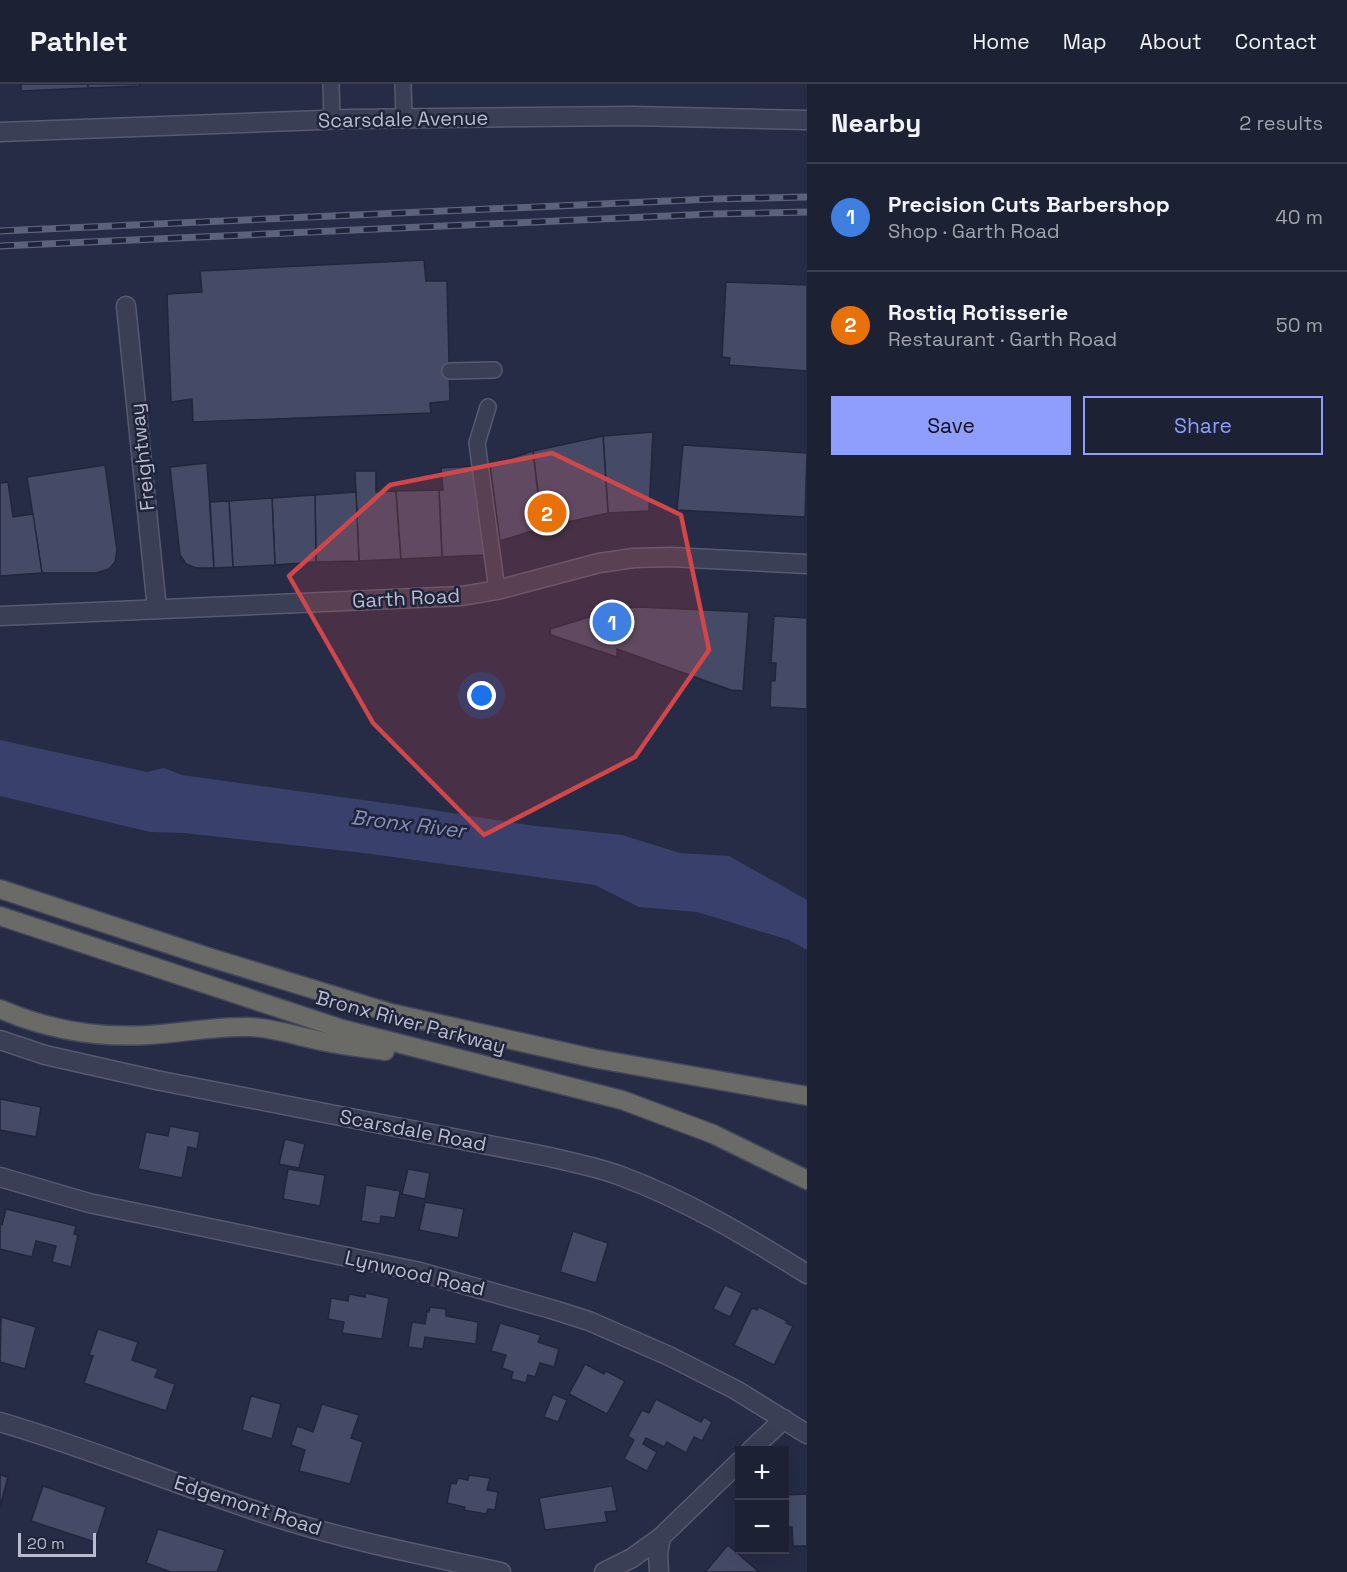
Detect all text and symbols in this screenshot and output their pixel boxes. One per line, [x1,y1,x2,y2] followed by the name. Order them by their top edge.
[30,23,128,59] text: Pathlet
[972,28,1030,55] text: Home
[1063,28,1107,55] text: Map
[1140,28,1202,55] text: About
[1235,28,1317,55] text: Contact
[318,105,488,133] street label: Scarsdale Avenue
[831,106,921,140] text: Nearby
[1239,110,1323,136] text: 2 results
[888,190,1170,218] text: Precision Cuts Barbershop
[846,204,855,230] text: 1
[1275,204,1323,230] text: 40 m
[888,218,1060,244] text: Shop · Garth Road
[888,298,1068,326] text: Rostiq Rotisserie
[845,312,856,338] text: 2
[1276,312,1323,338] text: 50 m
[888,326,1117,352] text: Restaurant · Garth Road
[831,396,1071,455] button: Save
[1083,396,1323,455] button: Share
[123,402,161,512] street label: Freightway
[528,490,566,536] pin: 2
[351,582,461,614] street label: Garth Road
[592,600,632,644] pin: 1
[467,681,496,710] your location
[349,803,469,844] water label: Bronx River
[313,984,509,1060] street label: Bronx River Parkway
[337,1103,489,1157] street label: Scarsdale Road
[342,1244,488,1302] street label: Lynwood Road
[735,1446,789,1554] map controls
[735,1446,789,1500] button: +
[171,1469,325,1541] street label: Edgemont Road
[735,1500,789,1554] button: −
[18,1530,96,1558] scale bar
[27,1533,65,1554] text: 20 m

